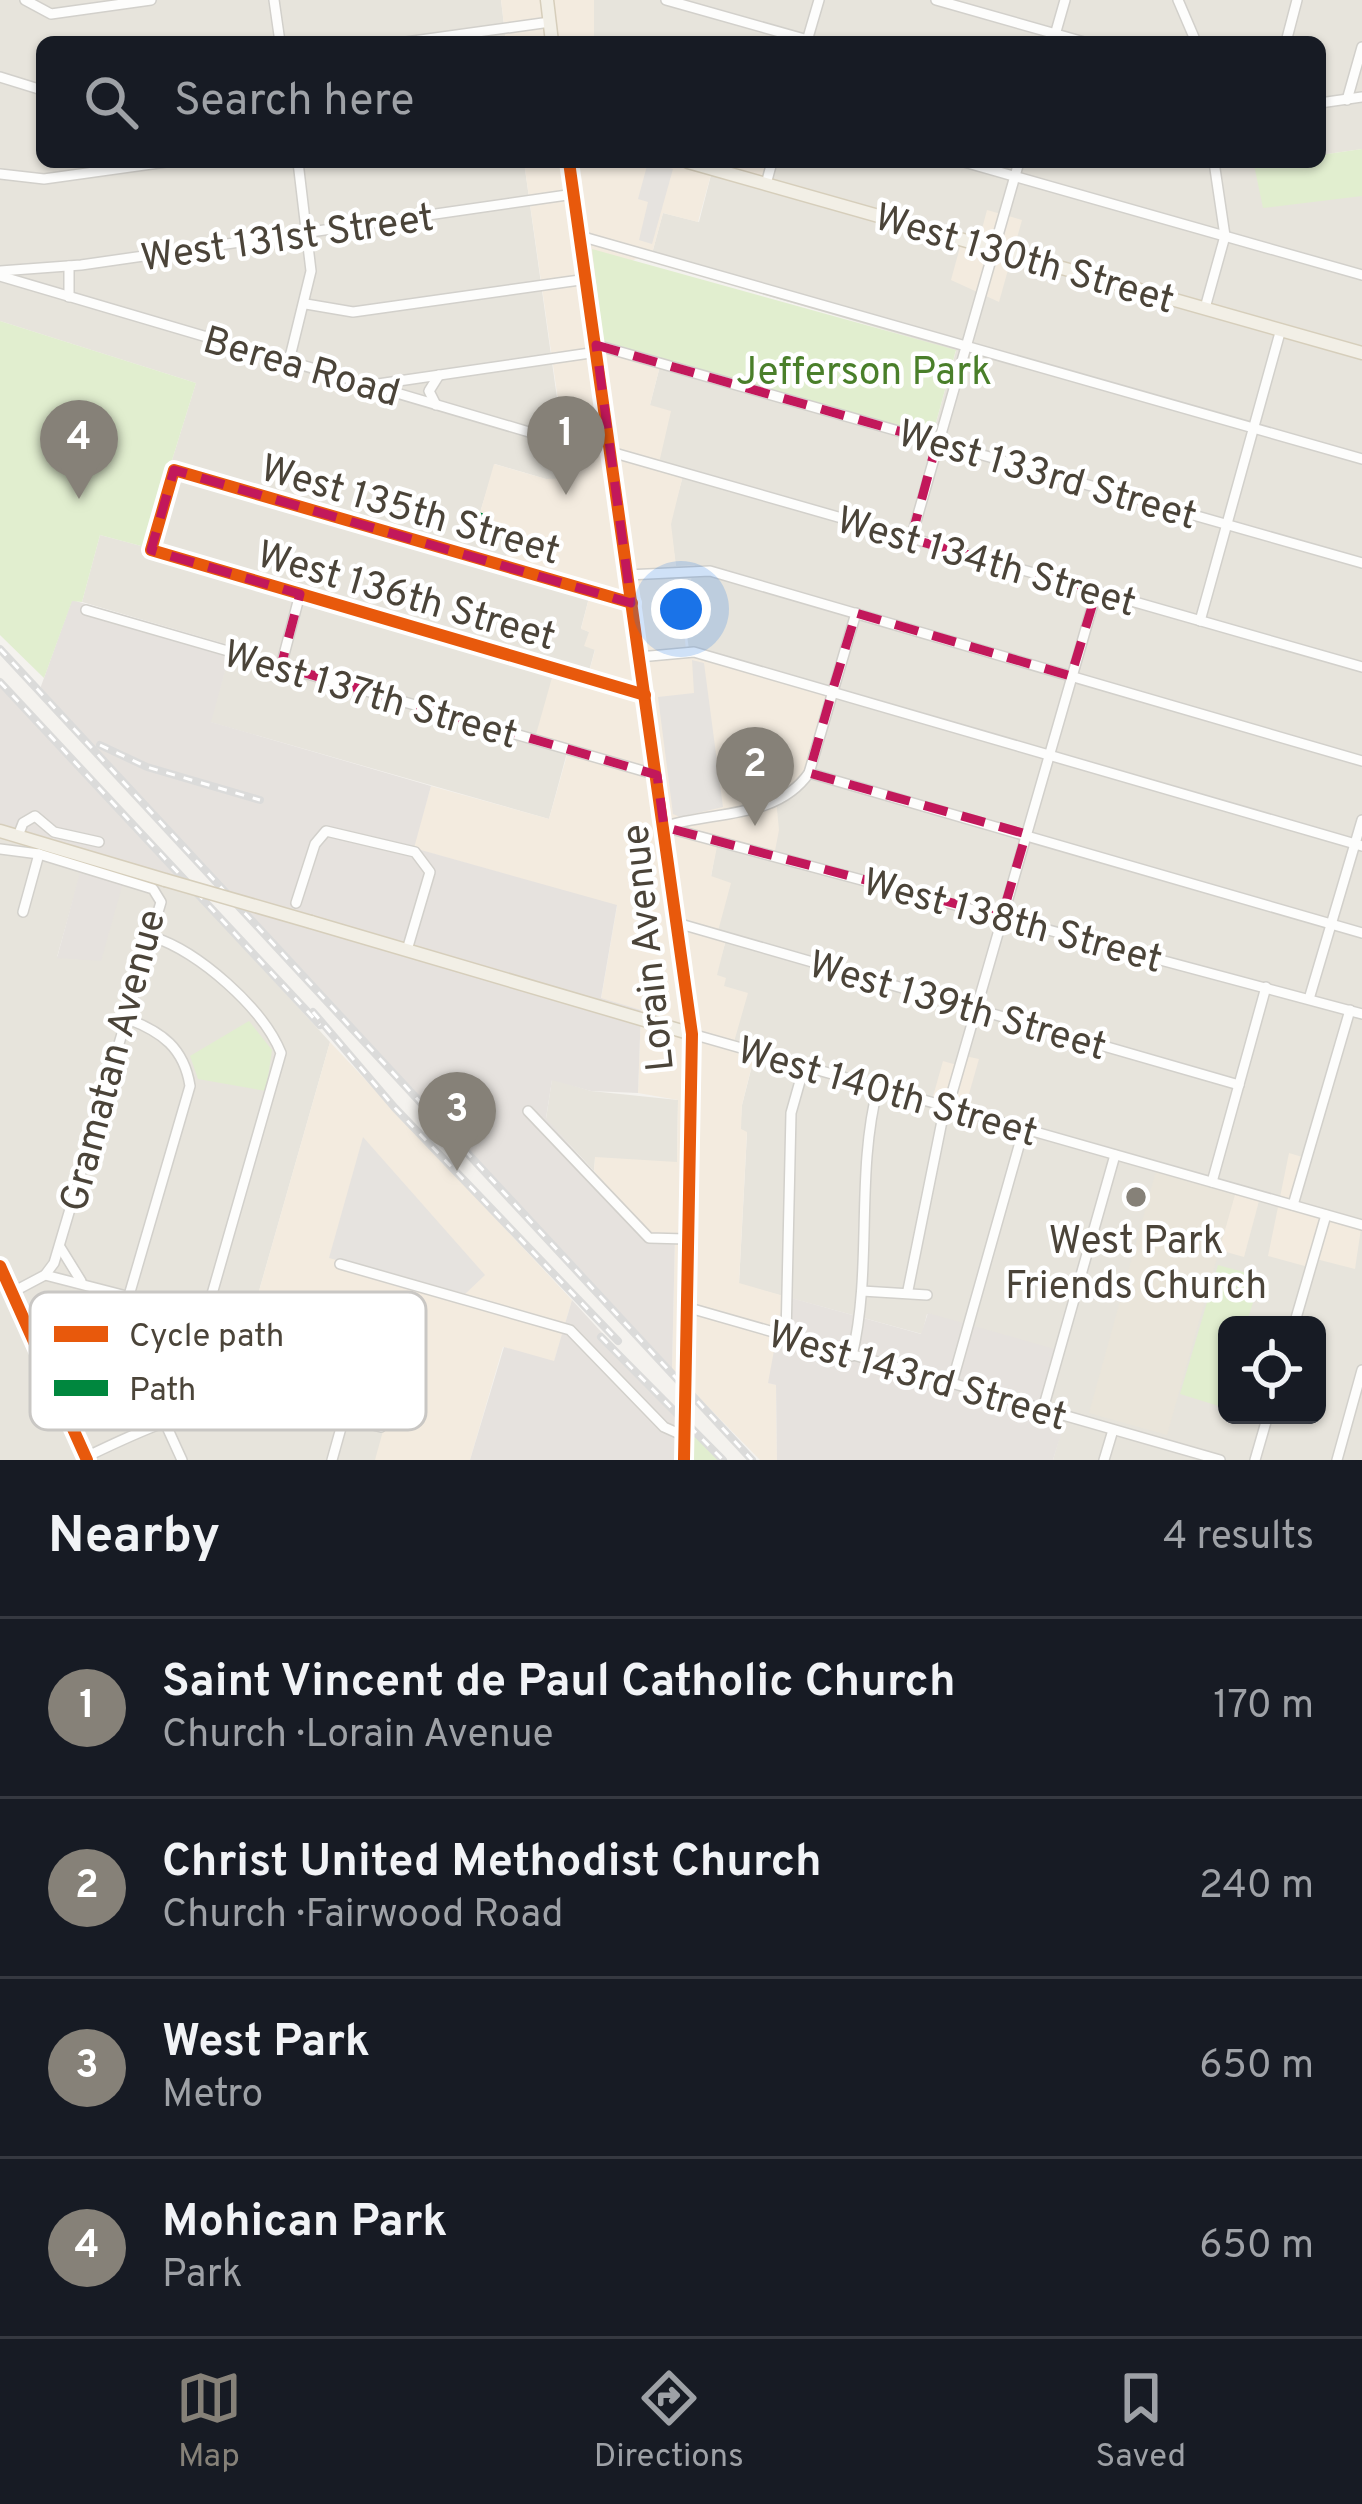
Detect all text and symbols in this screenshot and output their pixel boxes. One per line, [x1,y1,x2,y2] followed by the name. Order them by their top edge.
[36,36,1326,168] search box
[78,69,144,135] icon: search
[174,74,414,131] text: Search here
[868,195,1179,328] street label: West 130th Street
[138,196,437,285] street label: West 131st Street
[197,318,405,421] street label: Berea Road
[736,350,992,399] park label: Jefferson Park
[527,396,605,495] pin: 1
[40,400,118,499] pin: 4
[892,411,1202,543] street label: West 133rd Street
[254,446,565,578] street label: West 135th Street
[830,498,1141,630] street label: West 134th Street
[251,532,561,664] street label: West 136th Street
[651,579,711,639] your location
[217,632,522,763] street label: West 137th Street
[716,727,794,826] pin: 2
[613,822,688,1073] street label: Lorain Avenue
[857,860,1167,987] street label: West 138th Street
[51,905,179,1218] street label: Gramatan Avenue
[802,942,1111,1074] street label: West 139th Street
[731,1028,1042,1161] street label: West 140th Street
[418,1072,496,1171] pin: 3
[1123,1184,1149,1210] marker: West Park Friends Church
[1005,1219,1267,1313] place label: West Park Friends Church
[30,1292,426,1430] legend
[762,1312,1072,1444] street label: West 143rd Street
[1218,1316,1326,1424] map controls
[1218,1316,1326,1424] button: locate
[129,1317,284,1359] text: Cycle path
[129,1371,196,1413] text: Path
[48,1506,220,1571] text: Nearby
[1163,1514,1314,1563] text: 4 results
[162,1655,956,1712] text: Saint Vincent de Paul Catholic Church
[79,1683,95,1732] text: 1
[1213,1683,1314,1732] text: 170 m
[162,1712,554,1761] text: Church · Lorain Avenue
[162,1835,822,1892] text: Christ United Methodist Church
[75,1863,99,1912] text: 2
[1199,1863,1314,1912] text: 240 m
[162,1892,564,1941] text: Church · Fairwood Road
[162,2015,370,2072] text: West Park
[75,2043,99,2092] text: 3
[1199,2043,1314,2092] text: 650 m
[162,2072,263,2121] text: Metro
[162,2195,447,2252] text: Mohican Park
[74,2223,100,2272] text: 4
[1199,2223,1314,2272] text: 650 m
[162,2252,243,2301] text: Park
[176,2365,242,2479] tab: Map
[594,2365,744,2479] tab: Directions
[1095,2365,1186,2479] tab: Saved

